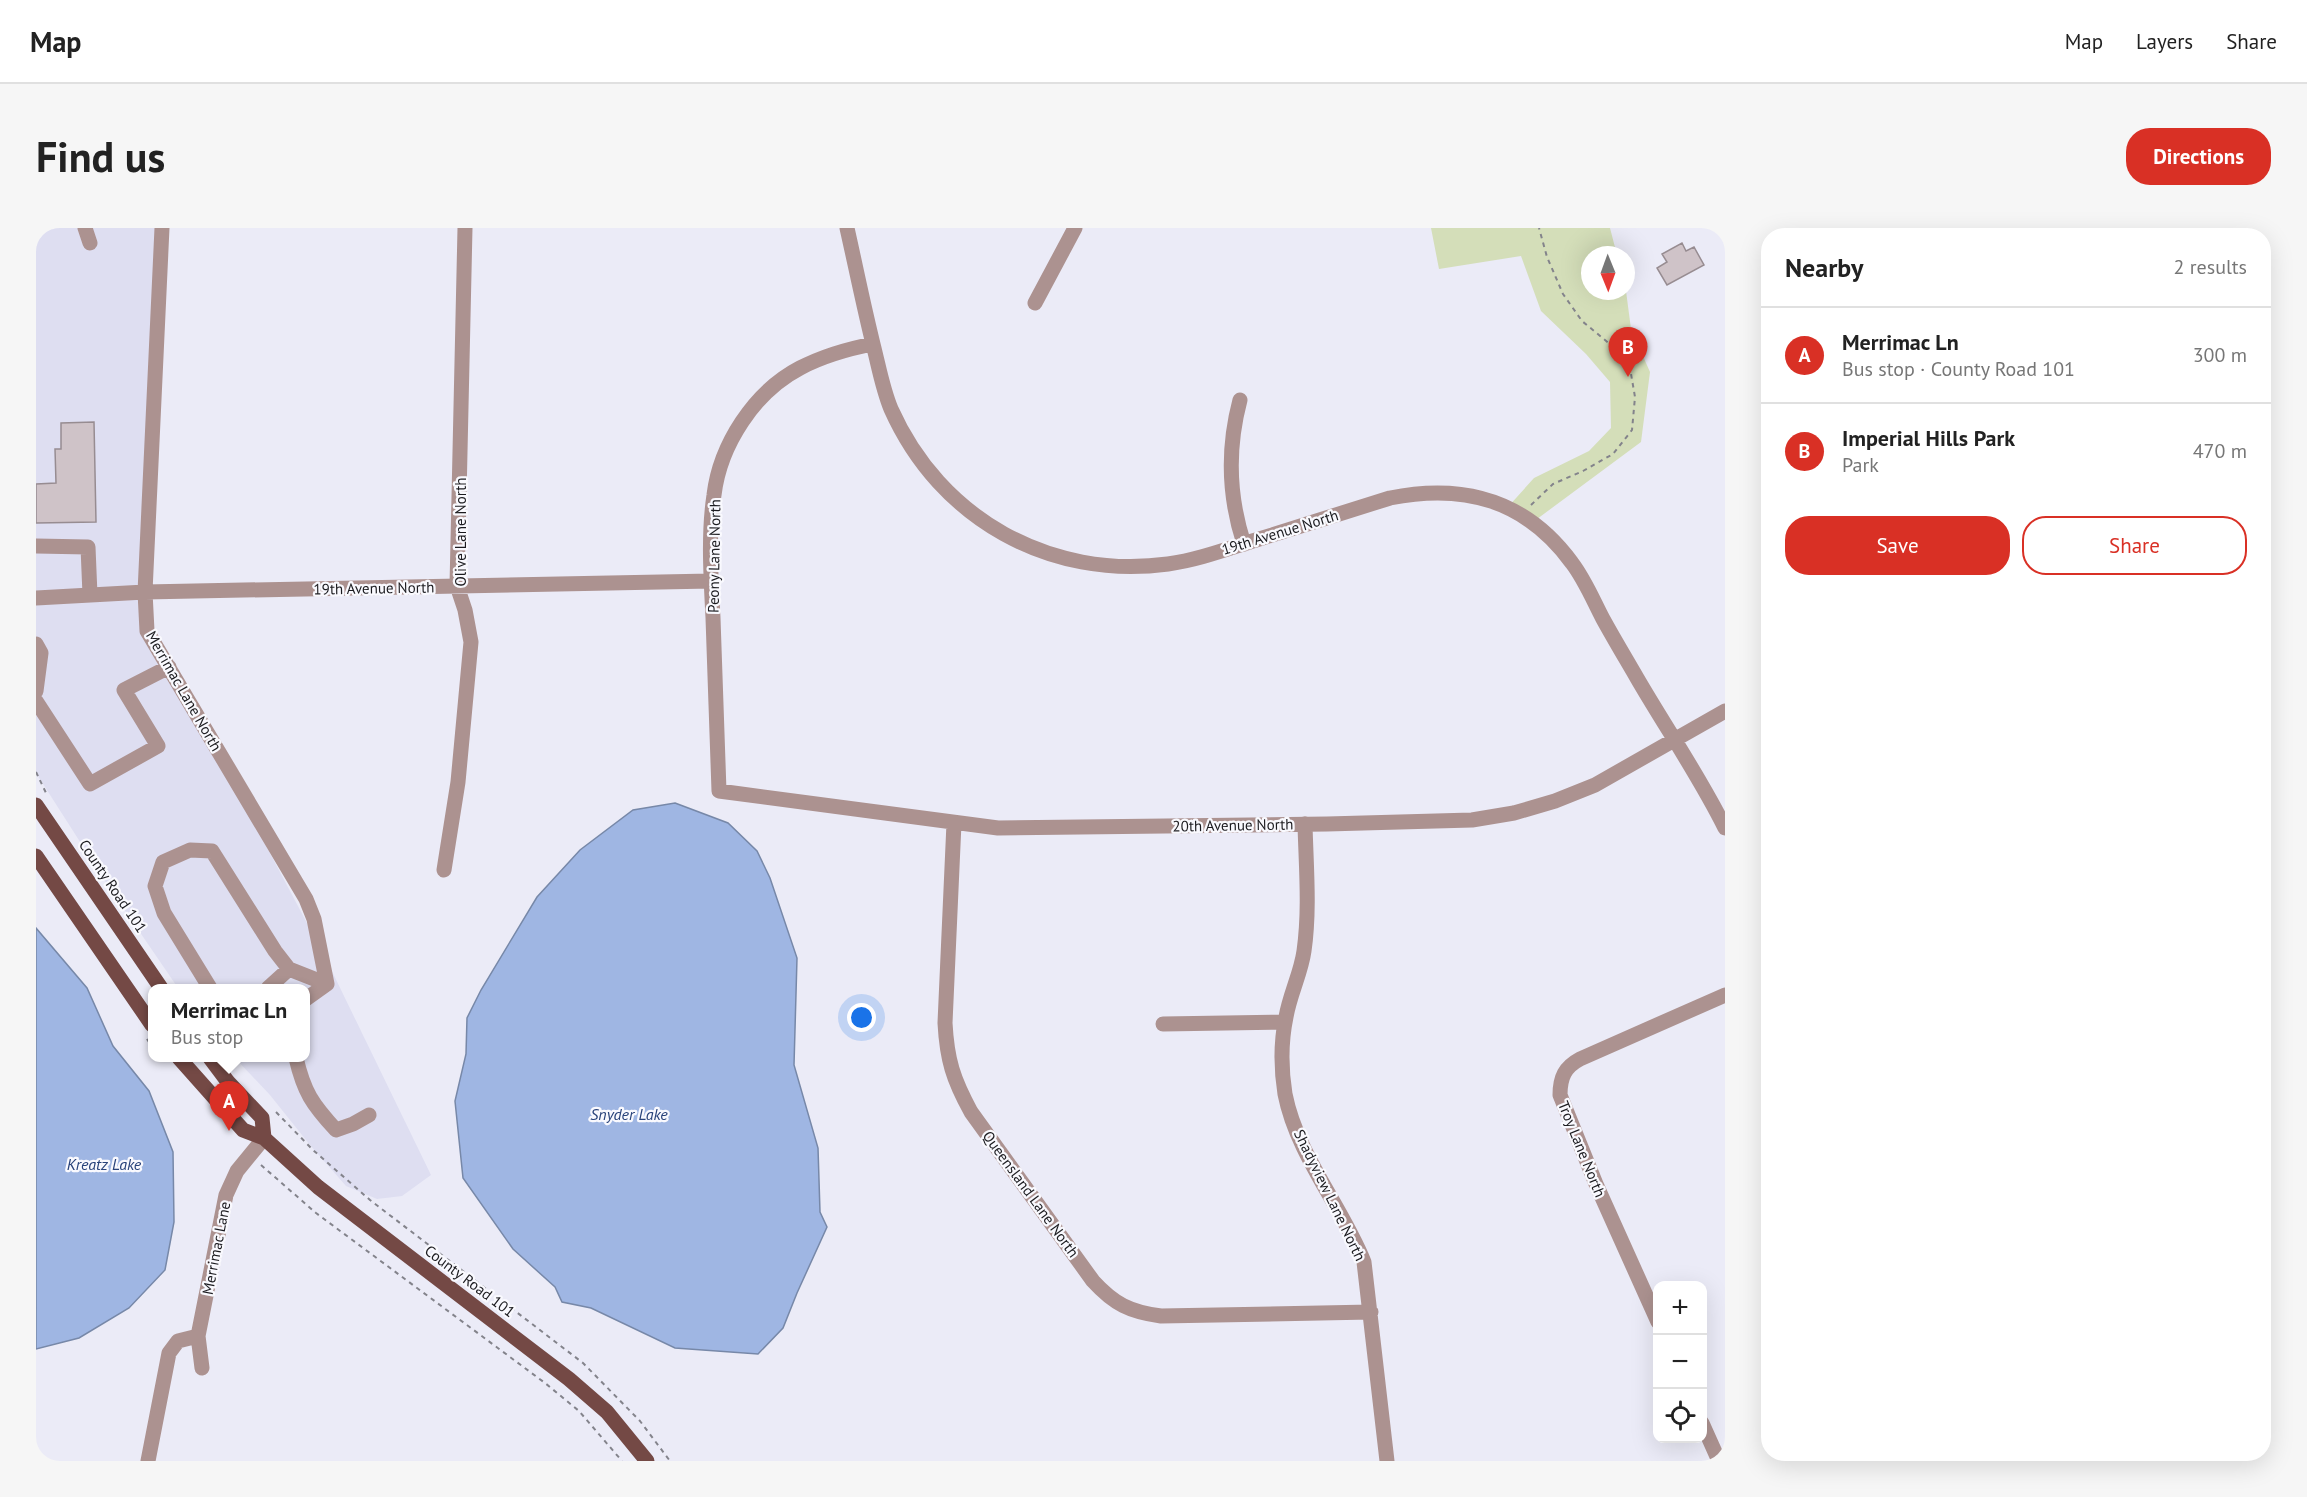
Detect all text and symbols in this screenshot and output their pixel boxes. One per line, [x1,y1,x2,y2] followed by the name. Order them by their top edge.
[30,23,81,60] text: Map
[2065,28,2103,55] text: Map
[2136,28,2193,55] text: Layers
[2226,28,2277,55] text: Share
[2126,128,2271,185] button: Directions
[36,129,165,184] text: Find us
[1581,246,1635,300] north arrow
[1785,251,1863,284] text: Nearby
[2174,254,2247,280] text: 2 results
[1608,328,1648,377] pin: B
[1842,328,1959,356] text: Merrimac Ln
[1798,342,1811,368] text: A
[2193,342,2247,368] text: 300 m
[1842,356,2075,382] text: Bus stop · County Road 101
[1842,424,2015,452] text: Imperial Hills Park
[1799,438,1810,464] text: B
[2193,438,2247,464] text: 470 m
[1842,452,1879,478] text: Park
[451,477,470,587] street label: Olive Lane North
[704,499,724,613] street label: Peony Lane North
[1219,505,1341,559] street label: 19th Avenue North
[1785,516,2010,575] button: Save
[2022,516,2247,575] button: Share
[313,577,435,599] street label: 19th Avenue North
[142,628,226,754] street label: Merrimac Lane North
[1172,814,1294,836] street label: 20th Avenue North
[75,836,151,936] street label: County Road 101
[148,984,310,1062] popup
[171,996,287,1024] text: Merrimac Ln
[847,1003,876,1032] your location
[171,1024,243,1050] text: Bus stop
[210,1082,248,1131] pin: A
[1554,1098,1610,1200] street label: Troy Lane North
[590,1104,668,1124] water label: Snyder Lake
[1290,1126,1370,1264] street label: Shadyview Lane North
[979,1127,1083,1261] street label: Queensland Lane North
[67,1154,142,1174] water label: Kreatz Lake
[198,1200,234,1296] street label: Merrimac Lane
[421,1241,519,1321] street label: County Road 101
[1653,1281,1707,1443] map controls
[1653,1281,1707,1335] button: +
[1653,1335,1707,1389] button: −
[1653,1389,1707,1443] button: locate

